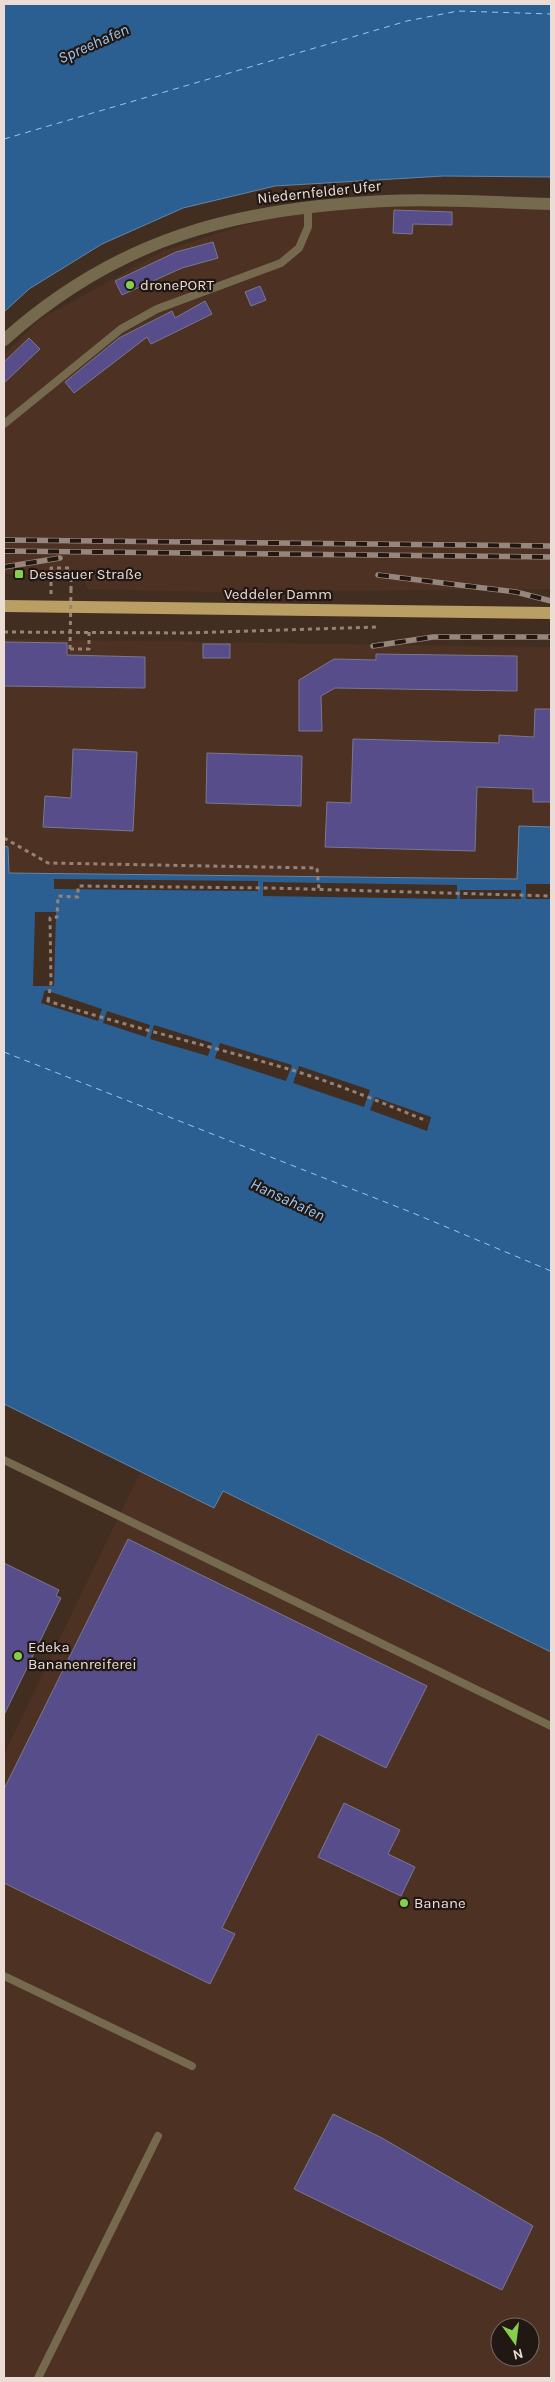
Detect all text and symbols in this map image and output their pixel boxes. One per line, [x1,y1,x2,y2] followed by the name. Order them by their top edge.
[55,19,132,67] water label: Spreehafen
[256,176,382,207] street label: Niedernfelder Ufer
[140,276,214,294] place label: dronePORT
[124,279,136,291] marker: dronePORT
[29,565,142,583] place label: Dessauer Straße
[13,568,25,580] marker: Dessauer Straße
[224,585,332,603] street label: Veddeler Damm
[248,1174,328,1225] water label: Hansahafen
[28,1638,137,1673] place label: Edeka Bananenreiferei
[12,1650,24,1662] marker: Edeka Bananenreiferei
[414,1894,466,1912] place label: Banane
[398,1897,410,1909] marker: Banane
[490,2317,540,2367] north arrow
[511,2345,525,2364] text: N

